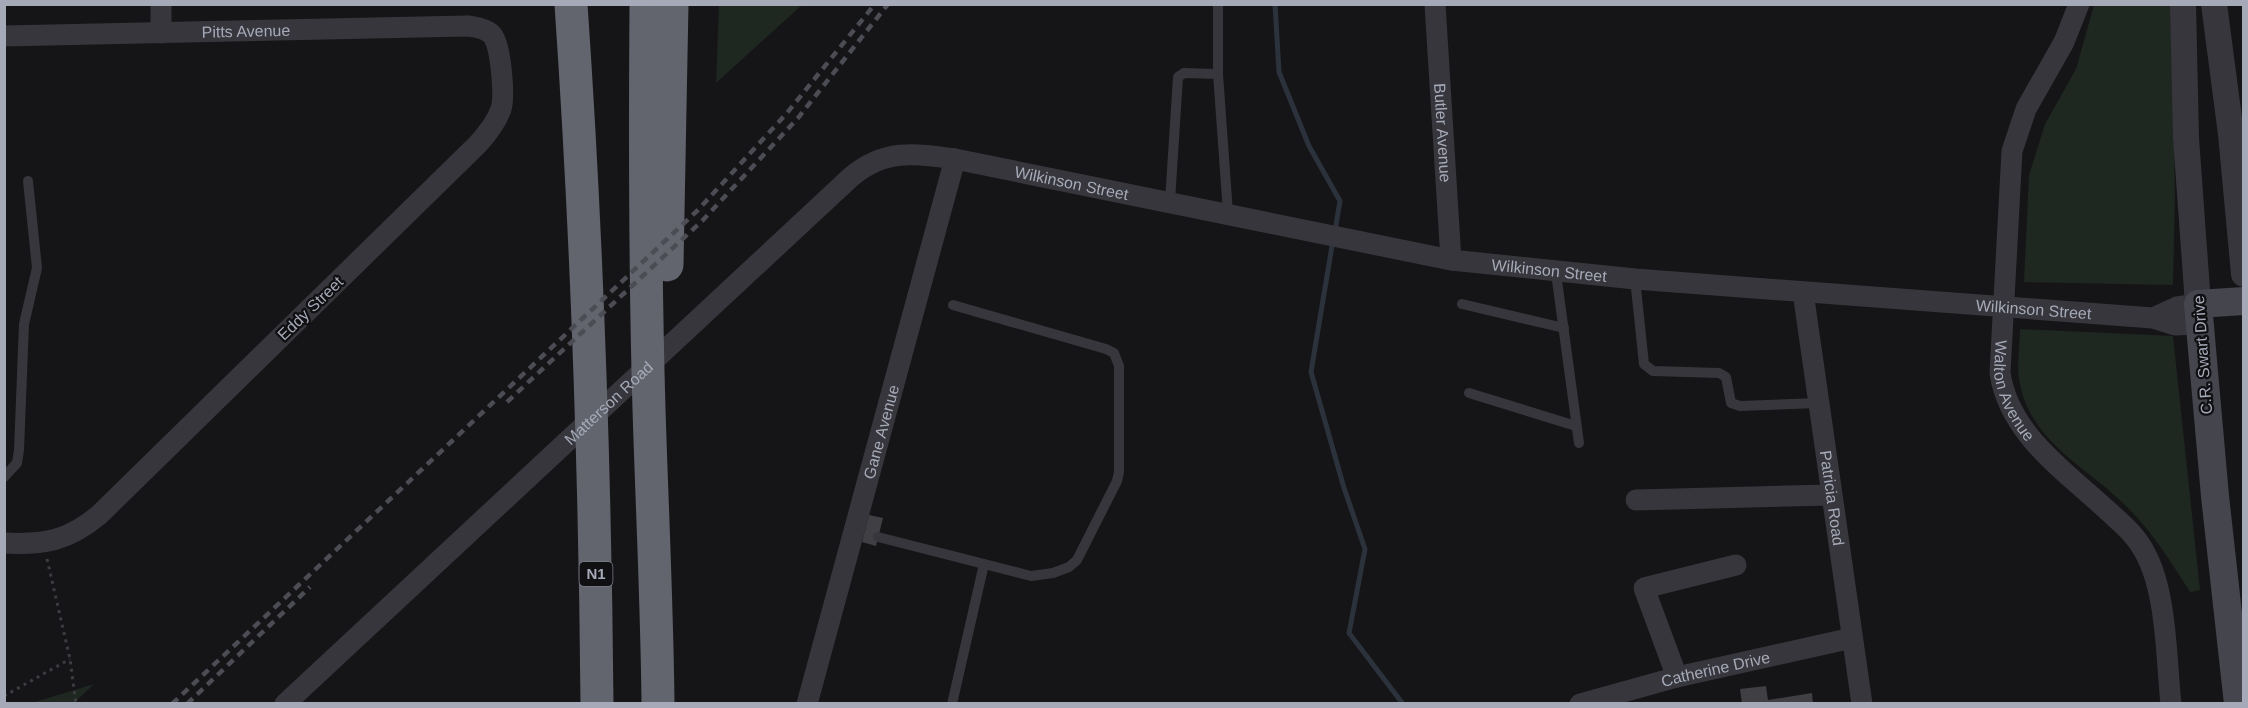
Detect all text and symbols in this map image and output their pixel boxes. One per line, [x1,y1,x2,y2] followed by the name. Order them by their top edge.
[201,22,291,41] street label: Pitts Avenue
[1431,83,1454,183] street label: Butler Avenue
[1013,163,1130,203] street label: Wilkinson Street
[1491,256,1608,285] street label: Wilkinson Street
[274,273,347,344] street label: Eddy Street
[2190,295,2215,415] street label: C.R. Swart Drive
[1975,297,2092,322] street label: Wilkinson Street
[1991,340,2038,445] street label: Walton Avenue
[561,358,656,448] street label: Matterson Road
[861,383,902,481] street label: Gane Avenue
[1817,449,1847,547] street label: Patricia Road
[580,562,612,586] road number: N1
[1659,649,1772,690] street label: Catherine Drive

